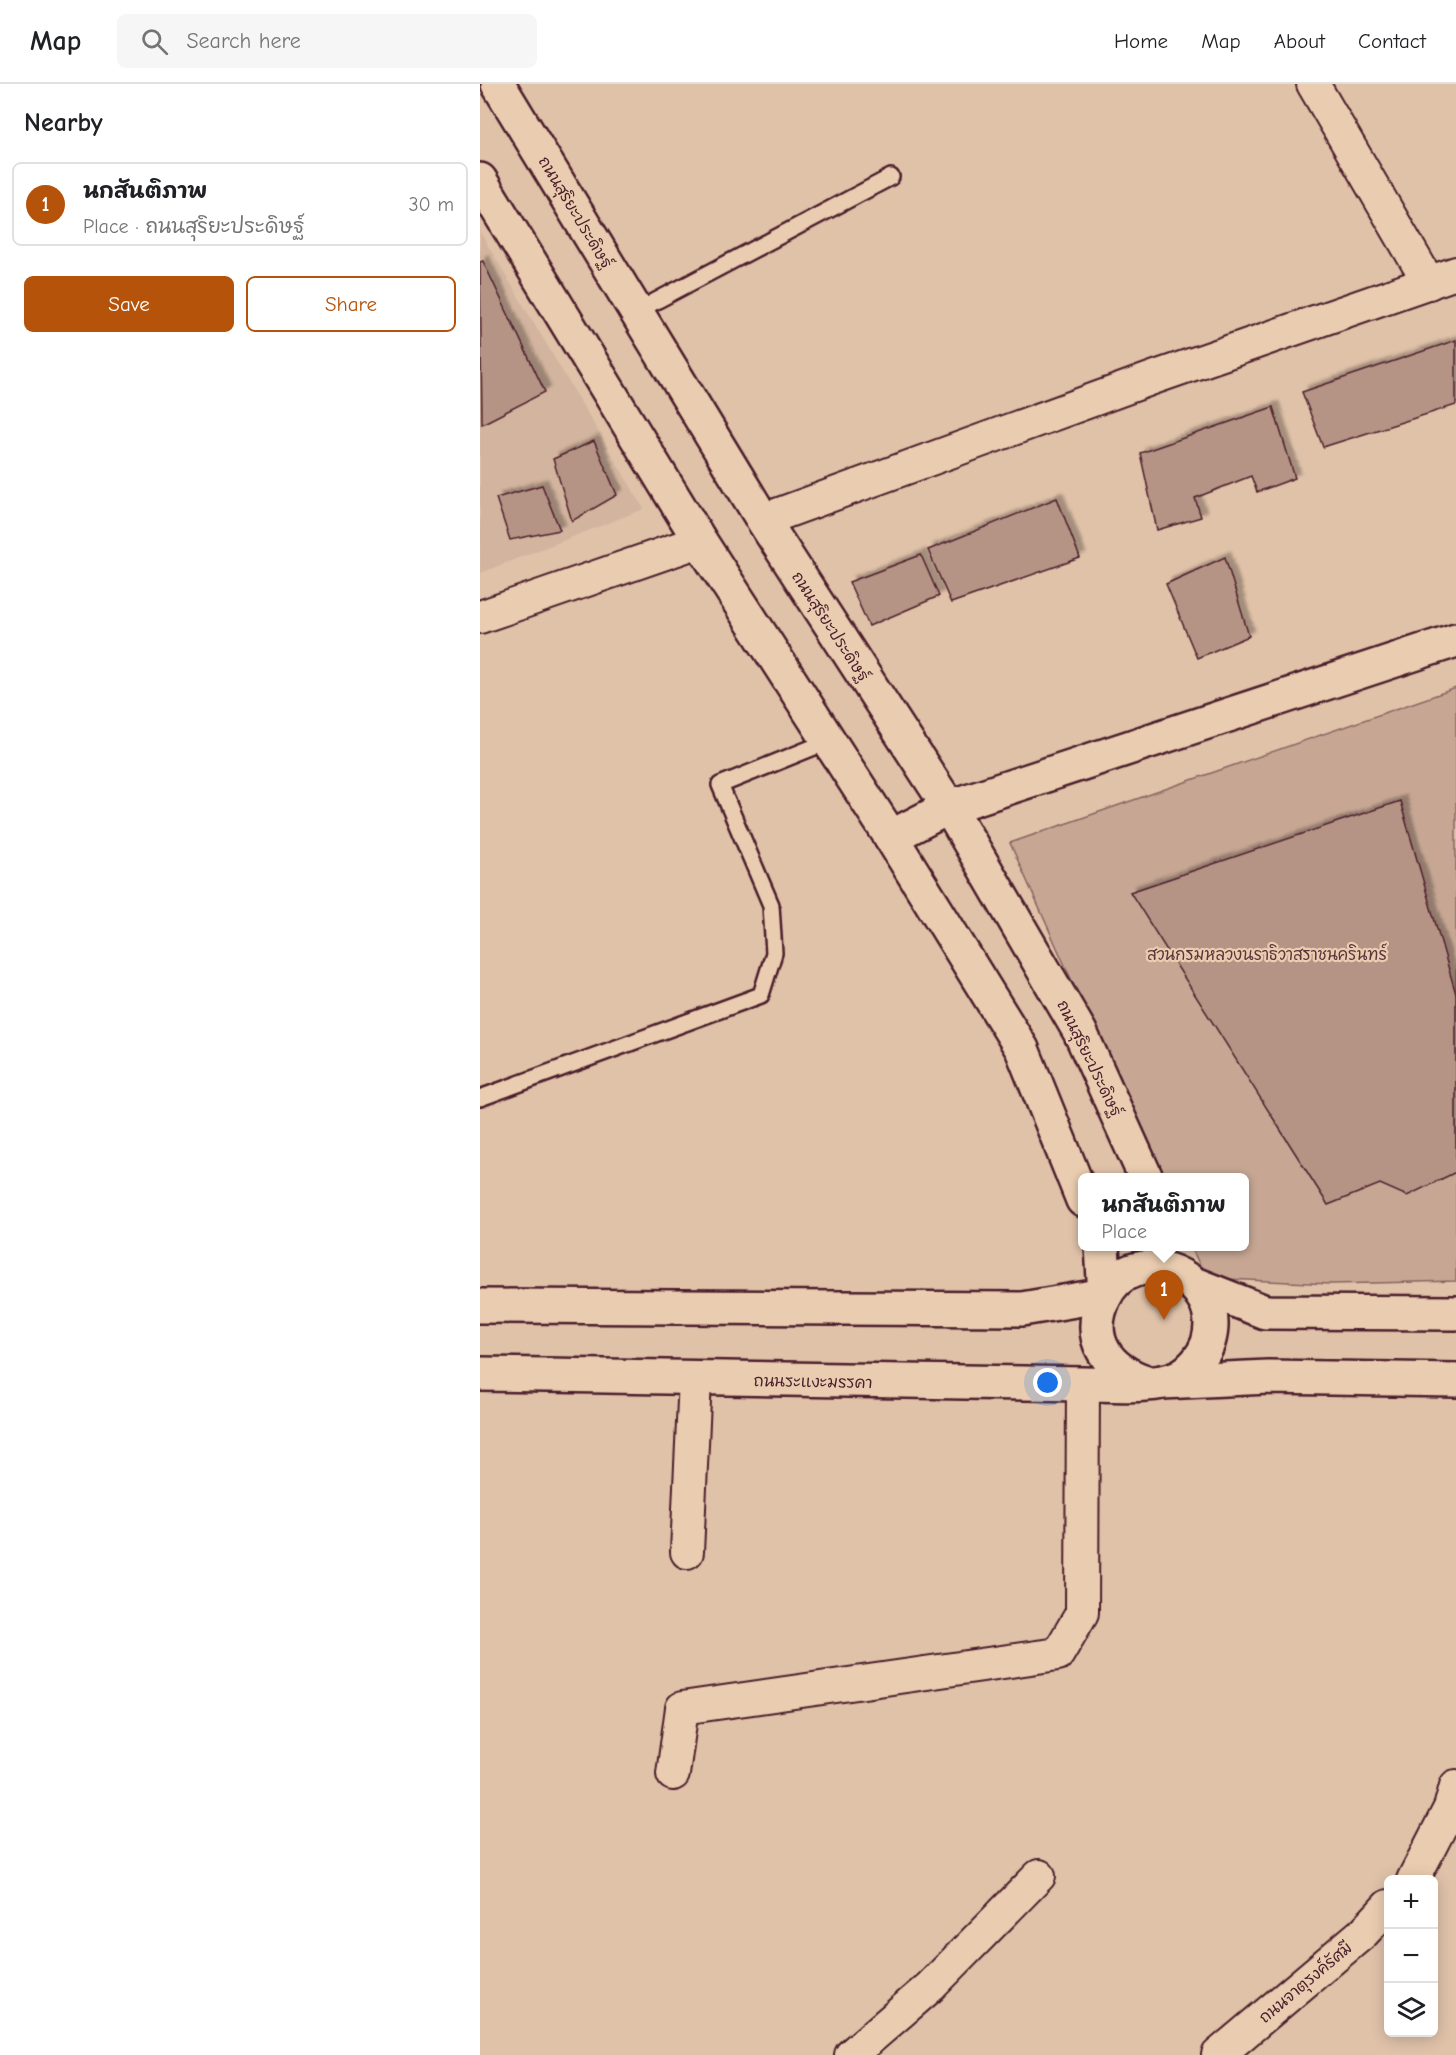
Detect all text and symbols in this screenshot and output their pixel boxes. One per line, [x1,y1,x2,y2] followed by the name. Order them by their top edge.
[117,14,537,68] search box
[30,25,81,57] text: Map
[138,25,171,58] icon: search
[186,28,301,54] text: Search here
[1114,29,1168,53] text: Home
[1201,29,1241,53] text: Map
[1274,29,1325,53] text: About
[1358,29,1426,53] text: Contact
[24,108,103,138] text: Nearby
[532,152,619,274] street label: ถนนสุริยะประดิษฐ์
[83,178,207,204] text: นกสันติภาพ
[42,193,49,216] text: 1
[408,193,454,216] text: 30 m
[83,215,305,238] text: Place · ถนนสุริยะประดิษฐ์
[24,276,234,332] button: Save
[246,276,456,332] button: Share
[785,567,875,687] street label: ถนนสุริยะประดิษฐ์
[1147,943,1388,964] park label: สวนกรมหลวงนราธิวาสราชนครินทร์
[1050,996,1128,1121] street label: ถนนสุริยะประดิษฐ์
[1078,1173,1249,1251] popup
[1101,1192,1226,1218] text: นกสันติภาพ
[1101,1220,1147,1243] text: Place
[1144,1270,1184,1320] pin: 1
[1033,1368,1062,1397] your location
[753,1372,873,1392] street label: ถนนระแงะมรรคา
[1384,1875,1438,2037] map controls
[1384,1875,1438,1929] button: +
[1384,1929,1438,1983] button: −
[1254,1936,1358,2029] street label: ถนนจาตุรงค์รัศมี
[1384,1983,1438,2037] button: layers

